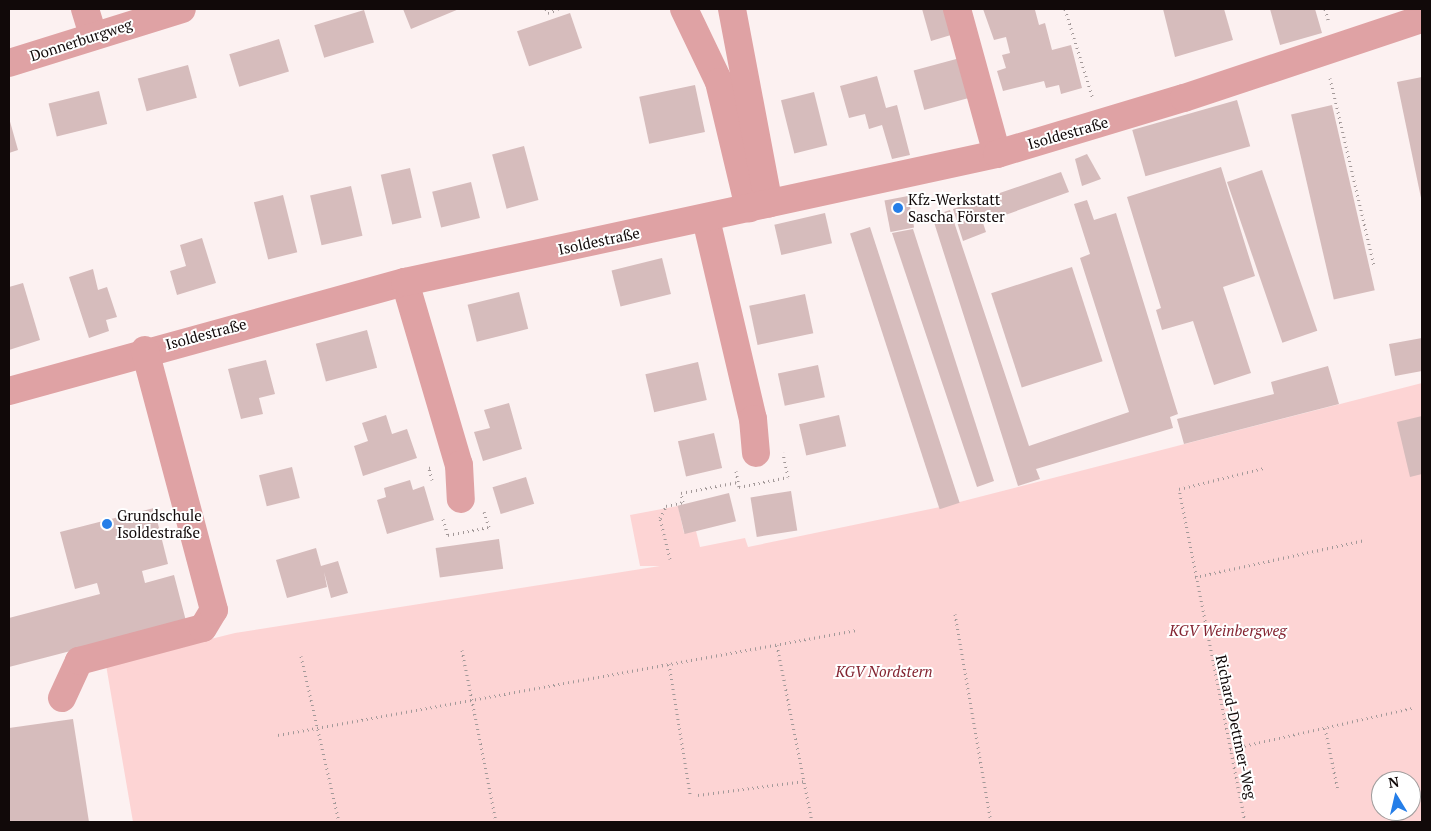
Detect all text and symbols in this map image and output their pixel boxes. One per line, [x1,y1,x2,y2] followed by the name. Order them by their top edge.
[28,15,134,65] street label: Donnerburgweg
[1026,113,1110,153] street label: Isoldestraße
[908,190,1005,225] place label: Kfz-Werkstatt Sascha Förster
[892,202,904,214] marker: Kfz-Werkstatt Sascha Förster
[557,224,641,258] street label: Isoldestraße
[164,315,248,353] street label: Isoldestraße
[117,506,202,541] place label: Grundschule Isoldestraße
[101,518,113,530] marker: Grundschule Isoldestraße
[1169,622,1287,640] park label: KGV Weinbergweg
[1212,653,1260,801] street label: Richard-Dettmer-Weg
[835,663,933,681] park label: KGV Nordstern
[1371,771,1421,821] north arrow
[1387,771,1400,792] text: N

